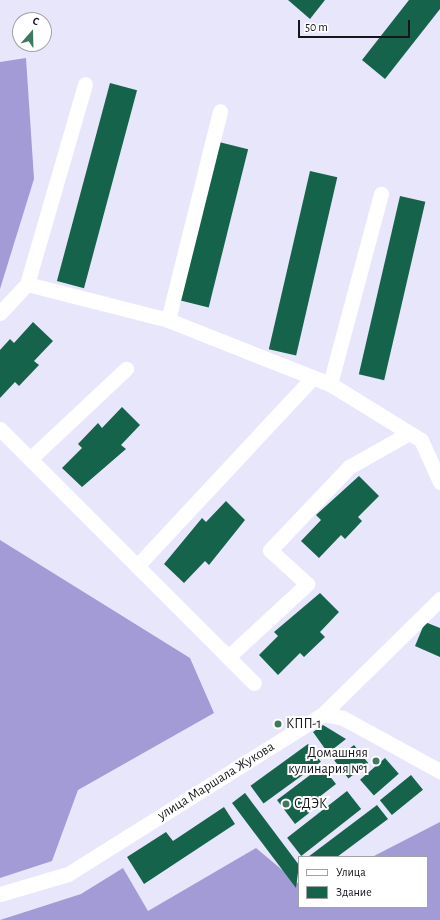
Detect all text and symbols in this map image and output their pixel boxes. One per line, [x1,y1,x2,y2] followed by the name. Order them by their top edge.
[12,12,52,52] north arrow
[300,12,412,38] scale bar
[31,15,41,27] text: С
[305,21,328,33] text: 50 m
[286,716,321,732] place label: КПП-1
[273,719,283,729] marker: КПП-1
[154,738,278,824] street label: улица Маршала Жукова
[288,745,368,778] place label: Домашняя кулинария №1
[371,756,381,766] marker: Домашняя кулинария №1
[294,796,327,812] place label: СДЭК
[281,799,291,809] marker: СДЭК
[298,856,428,908] legend
[336,866,366,878] text: Улица
[336,886,372,898] text: Здание

